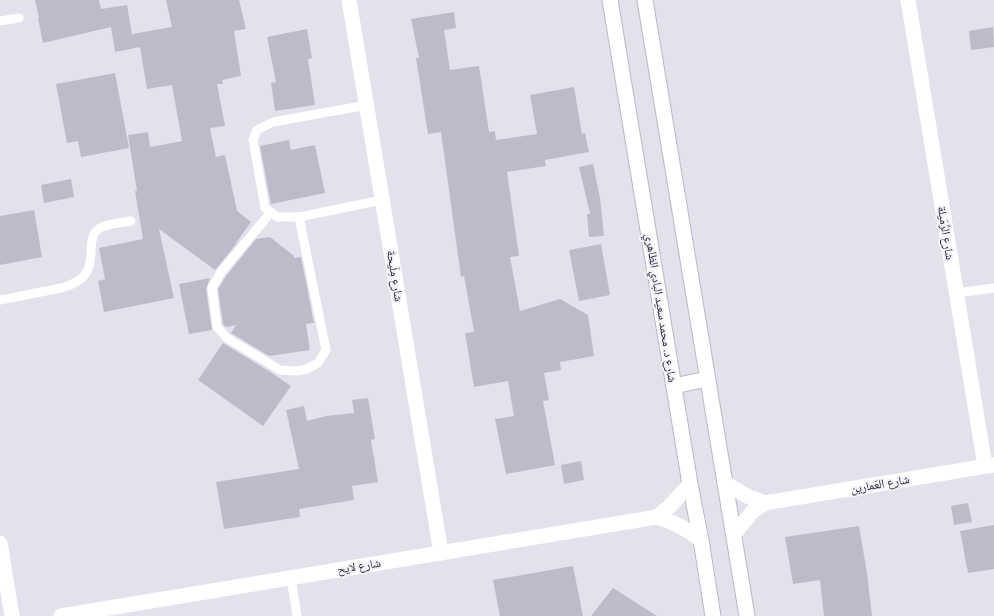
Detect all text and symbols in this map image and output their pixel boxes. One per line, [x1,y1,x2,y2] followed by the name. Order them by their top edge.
[934,205,957,261] street label: شارع الرِّمَيلة
[639,233,680,384] street label: شارع د. محمد سعيد البادي الظاهري
[383,249,406,303] street label: شارع مِلَيحة
[849,472,911,497] street label: شارع العَمارين
[336,556,382,577] street label: شارع لايح

